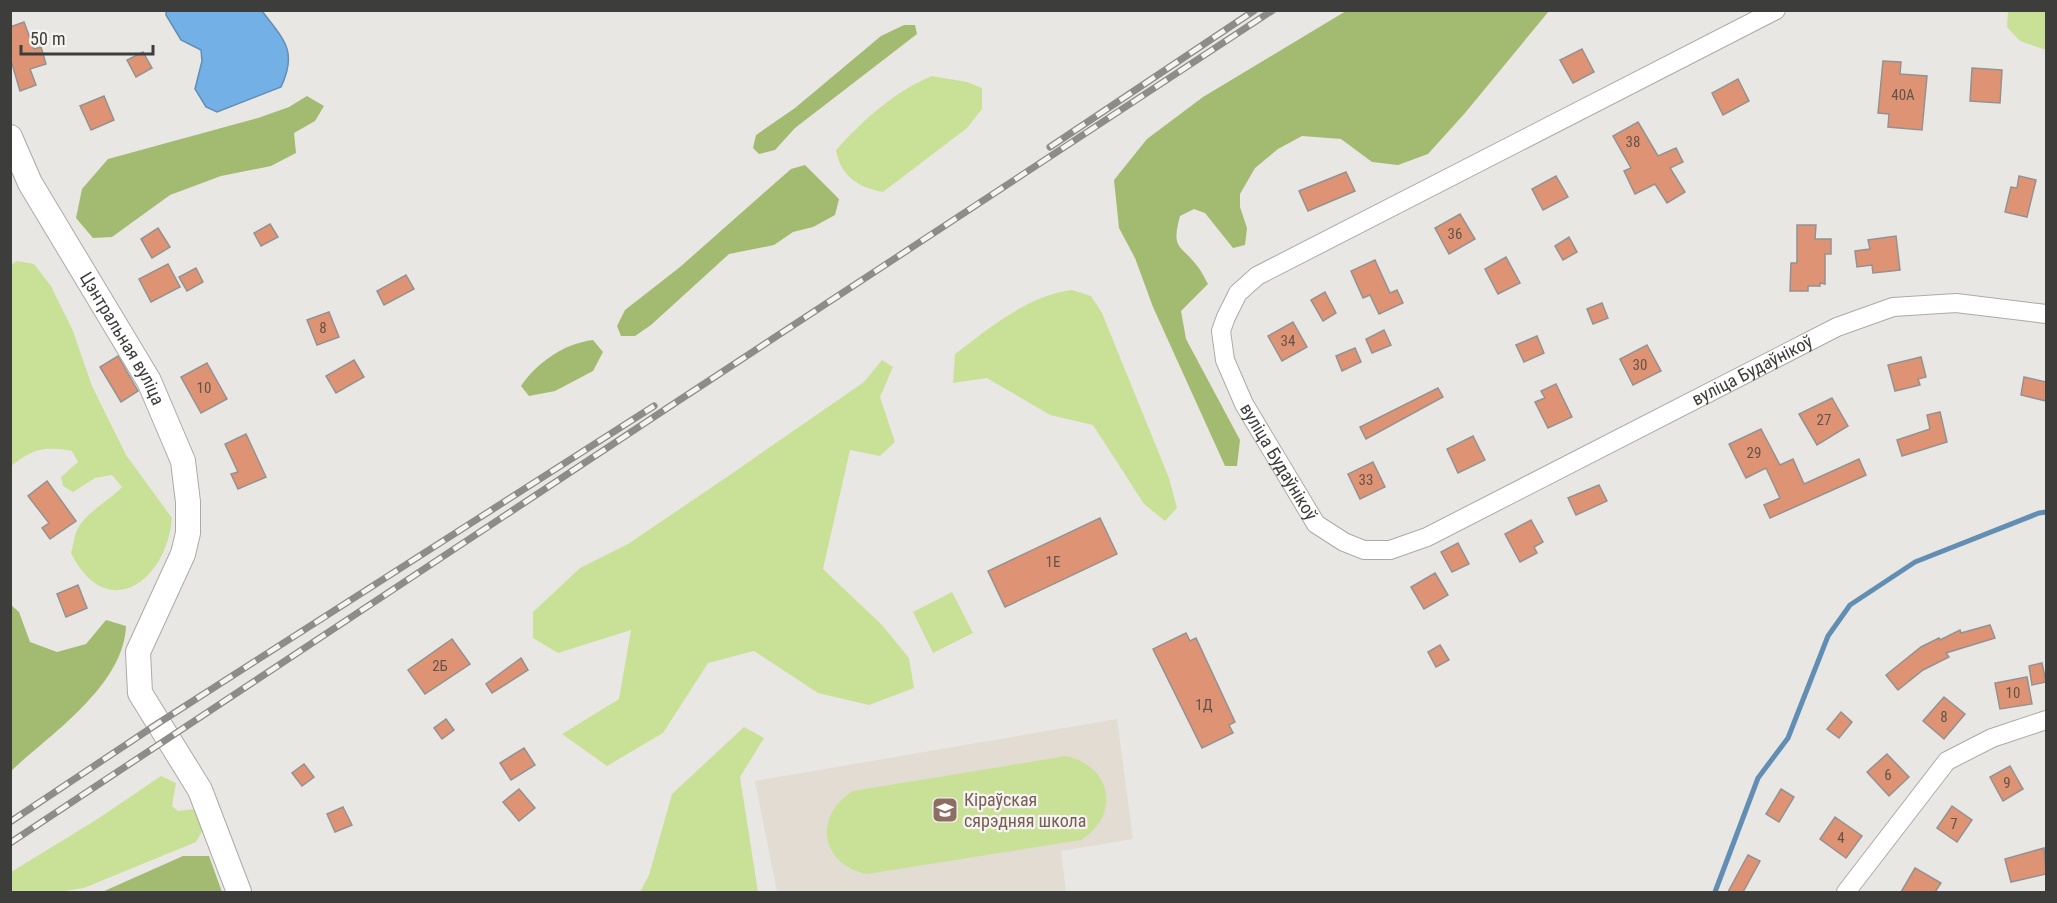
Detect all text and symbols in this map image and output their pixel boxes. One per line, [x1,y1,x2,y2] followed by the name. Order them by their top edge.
[21,18,153,56] scale bar
[30,28,65,49] text: 50 m
[1891,86,1915,104] house number: 40А
[1626,133,1640,151] house number: 38
[1448,225,1462,243] house number: 36
[76,268,169,408] street label: Цэнтральная вуліца
[319,319,327,337] house number: 8
[1688,330,1816,409] street label: вуліца Будаўнікоў
[1281,332,1295,350] house number: 34
[1633,356,1647,374] house number: 30
[197,379,211,397] house number: 10
[1236,399,1322,524] street label: вуліца Будаўнікоў
[1817,411,1831,429] house number: 27
[1747,444,1761,462] house number: 29
[1359,471,1373,489] house number: 33
[1046,553,1060,571] house number: 1Е
[432,657,448,675] house number: 2Б
[2006,684,2020,702] house number: 10
[1195,696,1213,714] house number: 1Д
[1940,708,1948,726] house number: 8
[1884,766,1892,784] house number: 6
[2003,774,2011,792] house number: 9
[964,789,1086,831] place label: Кіраўская сярэдняя школа
[930,795,960,825] school or university icon: Кіраўская сярэдняя школа
[1950,815,1958,833] house number: 7
[1837,829,1845,847] house number: 4

